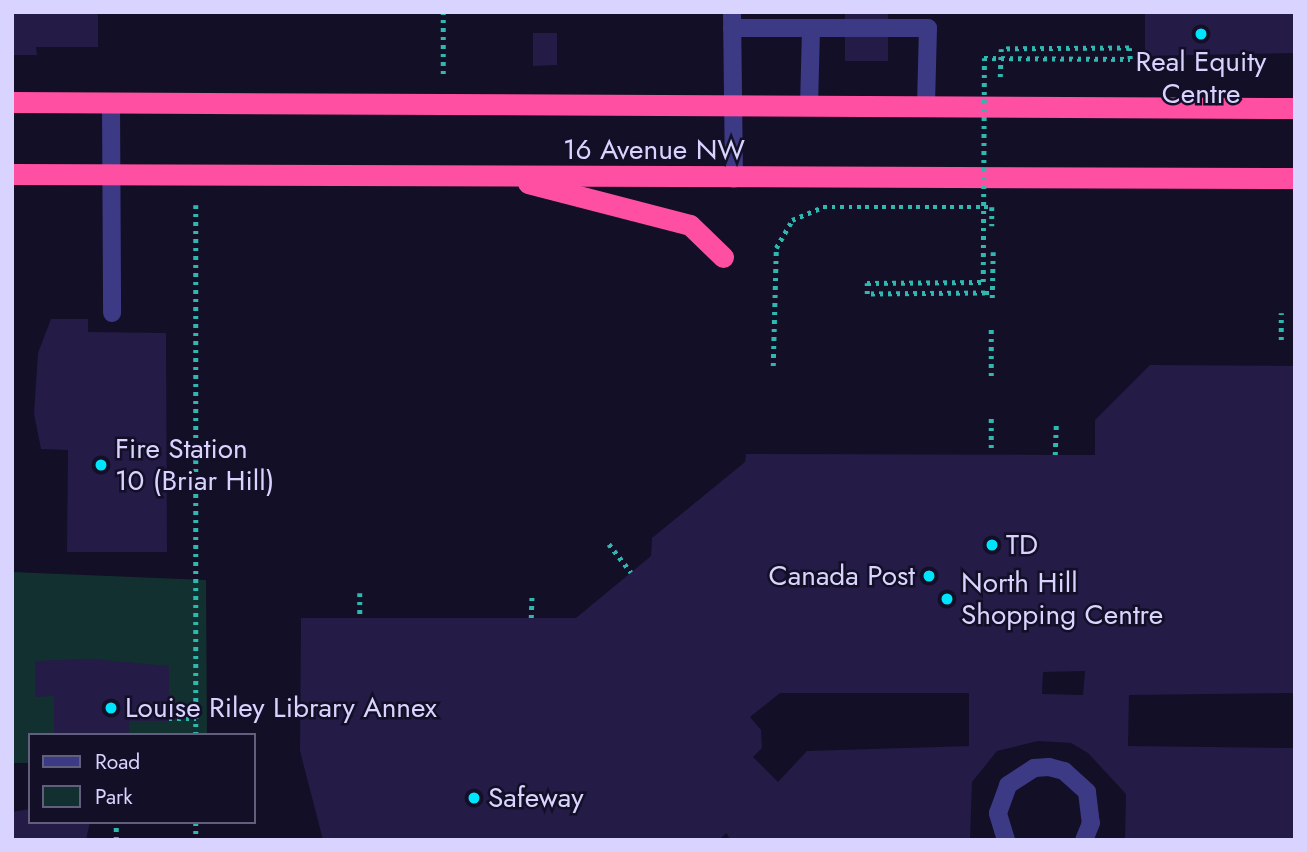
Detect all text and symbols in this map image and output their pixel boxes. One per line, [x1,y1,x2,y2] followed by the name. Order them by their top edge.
[1193,26,1209,42] marker: Real Equity Centre
[1136,45,1266,111] place label: Real Equity Centre
[563,133,745,167] street label: 16 Avenue NW
[115,432,274,498] place label: Fire Station 10 (Briar Hill)
[93,457,109,473] marker: Fire Station 10 (Briar Hill)
[1006,528,1038,562] place label: TD
[984,537,1000,553] marker: TD
[769,559,915,593] place label: Canada Post
[961,566,1163,632] place label: North Hill Shopping Centre
[921,568,937,584] marker: Canada Post
[939,591,955,607] marker: North Hill Shopping Centre
[125,691,437,725] place label: Louise Riley Library Annex
[103,700,119,716] marker: Louise Riley Library Annex
[28,733,256,824] legend
[95,747,140,777] text: Road
[488,781,584,815] place label: Safeway
[95,782,132,812] text: Park
[466,790,482,806] marker: Safeway

